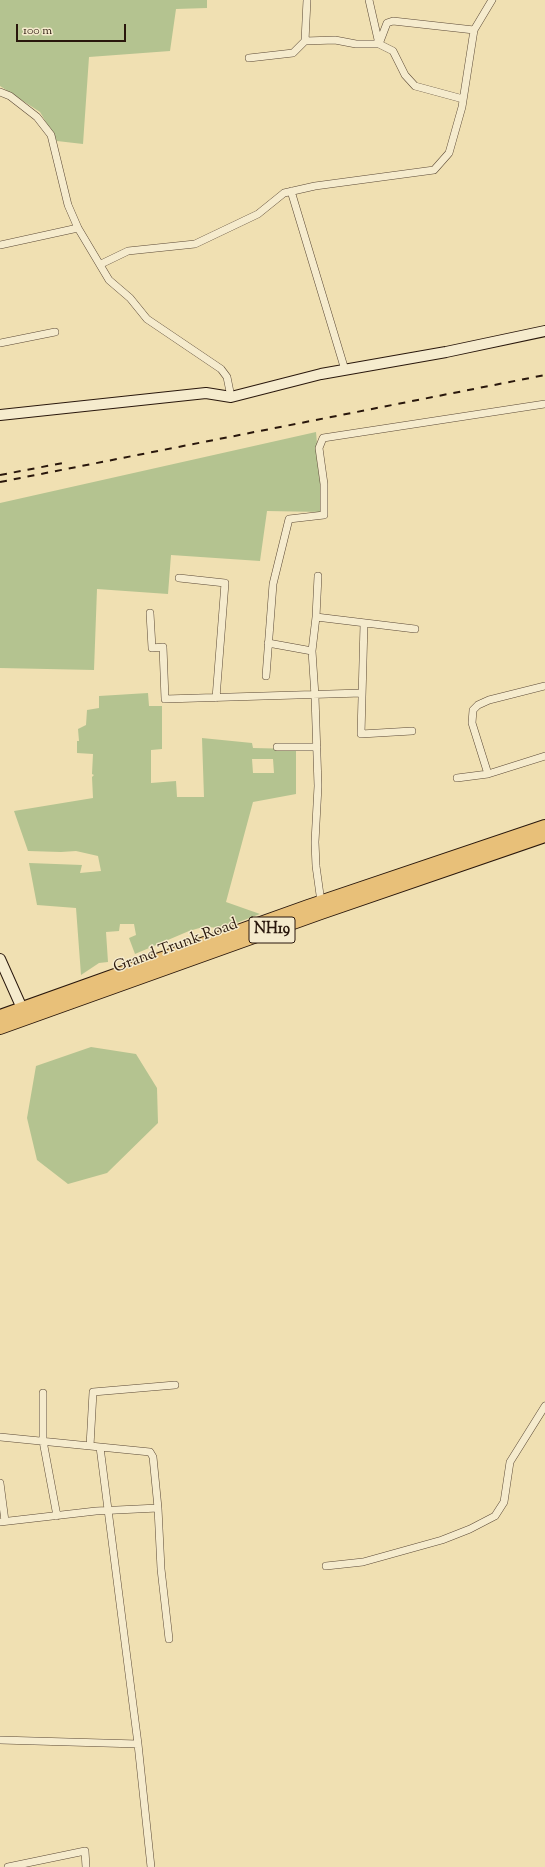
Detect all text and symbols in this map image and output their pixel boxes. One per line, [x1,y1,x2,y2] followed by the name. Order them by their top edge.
[18,16,128,42] scale bar
[23,22,52,40] text: 100 m
[111,916,241,978] street label: Grand Trunk Road
[249,917,295,943] road number: NH19

